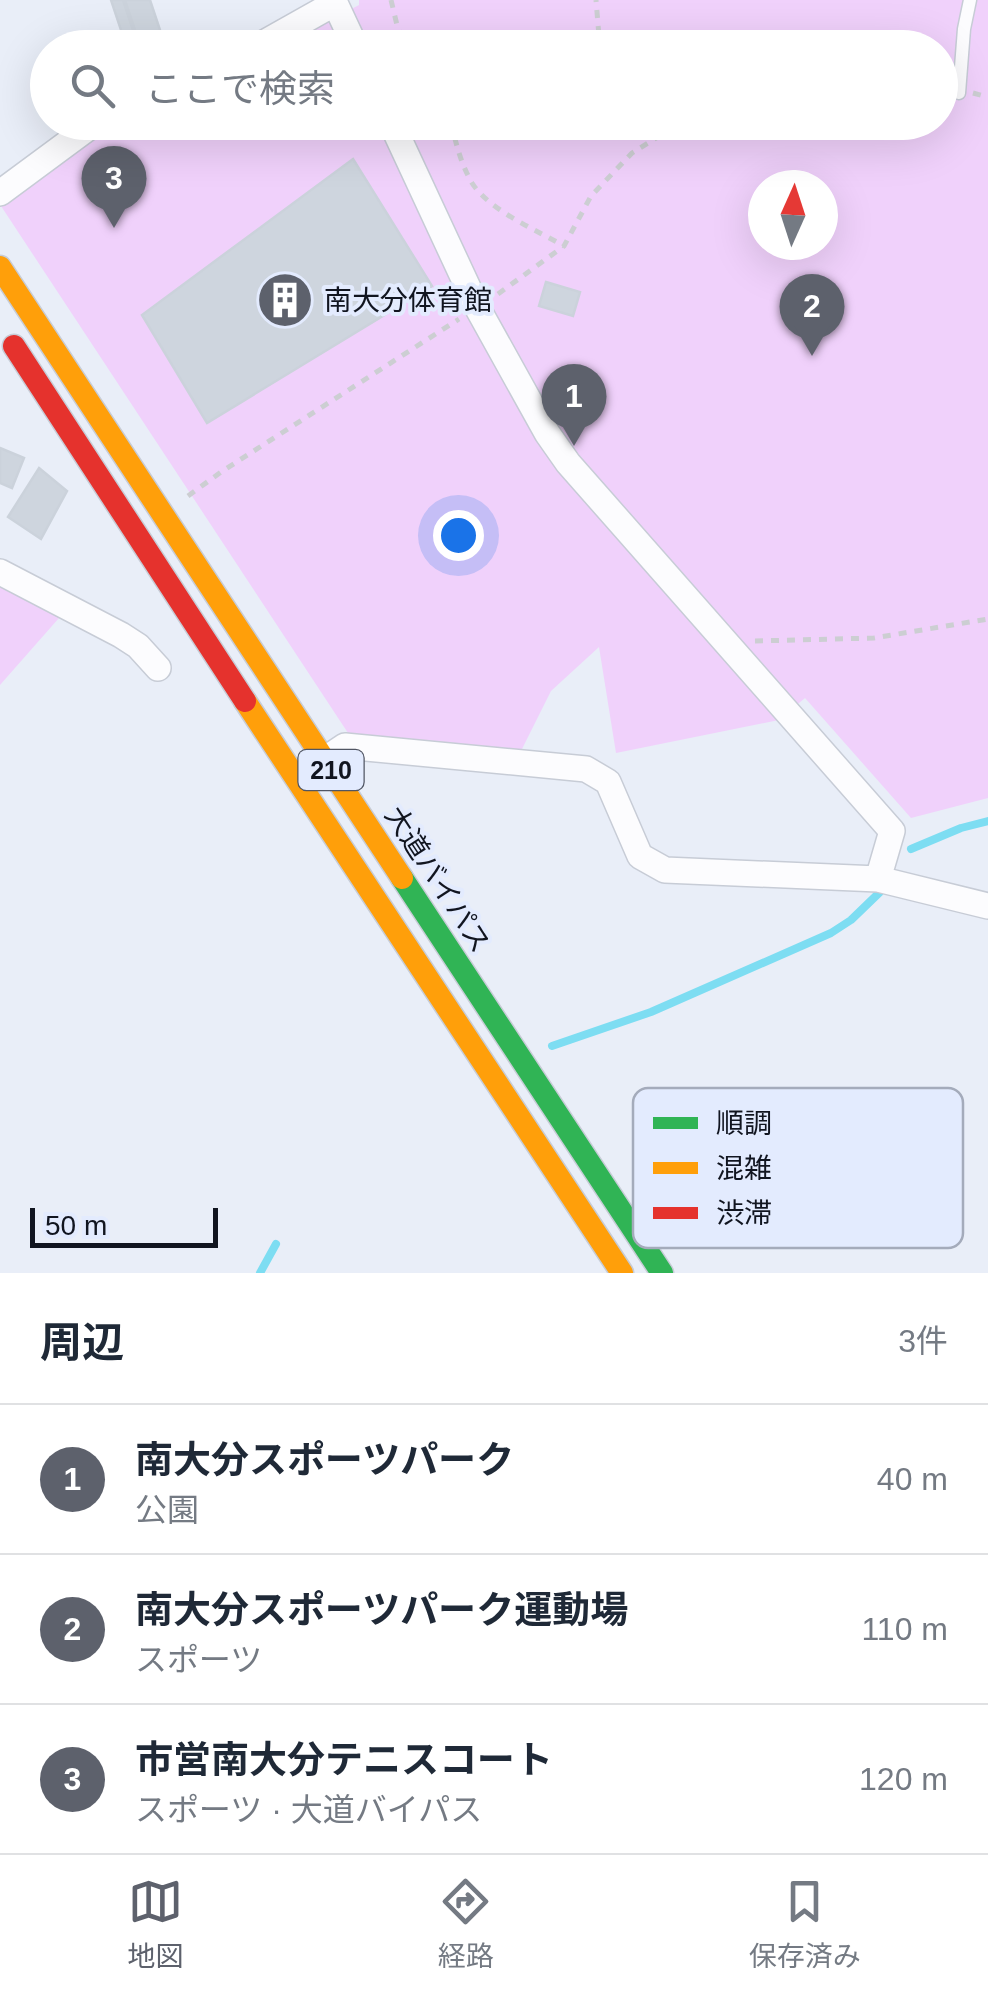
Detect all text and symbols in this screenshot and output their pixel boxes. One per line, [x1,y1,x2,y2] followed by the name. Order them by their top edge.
[30,30,958,140] search box
[65,58,120,113] icon: search
[145,68,335,110] text: ここで検索
[82,146,146,228] pin: 3
[748,170,838,260] north arrow
[255,270,315,330] building icon: 南大分体育館
[780,274,844,356] pin: 2
[324,285,492,316] place label: 南大分体育館
[542,364,606,446] pin: 1
[433,510,484,561] your location
[298,750,364,790] road number: 210
[379,801,496,958] street label: 大道バイパス
[633,1088,963,1248] legend
[716,1108,772,1139] text: 順調
[716,1153,772,1184] text: 混雑
[716,1198,772,1229] text: 渋滞
[30,1203,218,1248] scale bar
[45,1210,107,1241] text: 50 m
[40,1319,124,1366] text: 周辺
[898,1323,948,1359] text: 3件
[135,1439,514,1481] text: 南大分スポーツパーク
[64,1461,81,1497] text: 1
[877,1461,948,1497] text: 40 m
[135,1492,199,1528] text: 公園
[135,1589,628,1631] text: 南大分スポーツパーク運動場
[64,1611,81,1647] text: 2
[861,1611,948,1647] text: 110 m
[135,1642,262,1678] text: スポーツ
[135,1739,553,1781] text: 市営南大分テニスコート
[64,1761,81,1797] text: 3
[859,1761,948,1797] text: 120 m
[135,1792,482,1828] text: スポーツ · 大道バイパス
[127,1874,183,1974] tab: 地図
[438,1874,494,1974] tab: 経路
[749,1874,861,1974] tab: 保存済み

